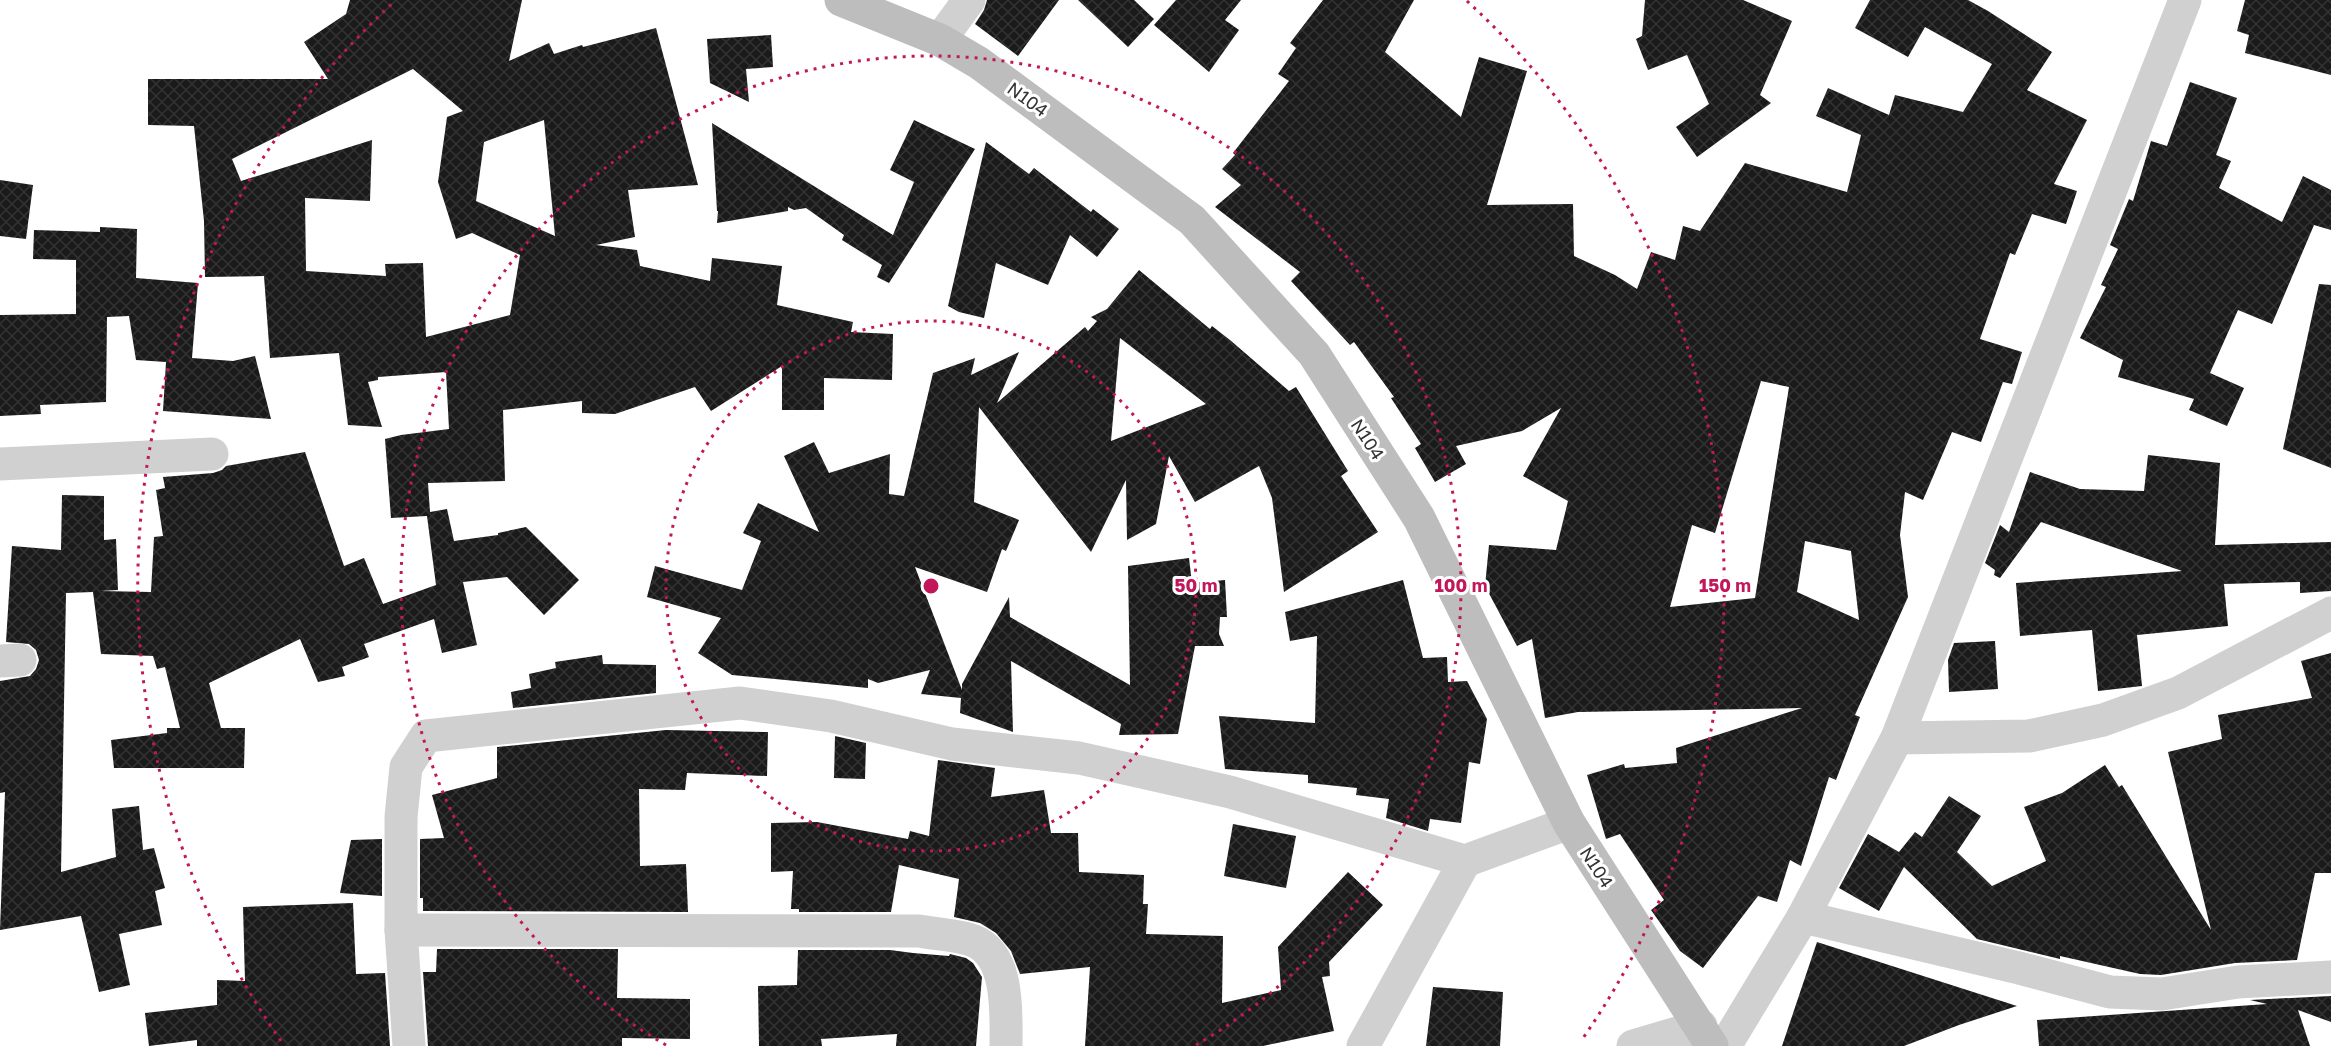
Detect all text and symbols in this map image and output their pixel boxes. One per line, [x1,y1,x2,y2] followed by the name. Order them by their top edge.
[1004,77,1052,121] street label: N104
[1347,414,1389,464] street label: N104
[1175,574,1217,596] text: 50 m
[1435,574,1487,596] text: 100 m
[1699,574,1751,596] text: 150 m
[921,576,941,596] centre of rings
[1576,842,1618,892] street label: N104

